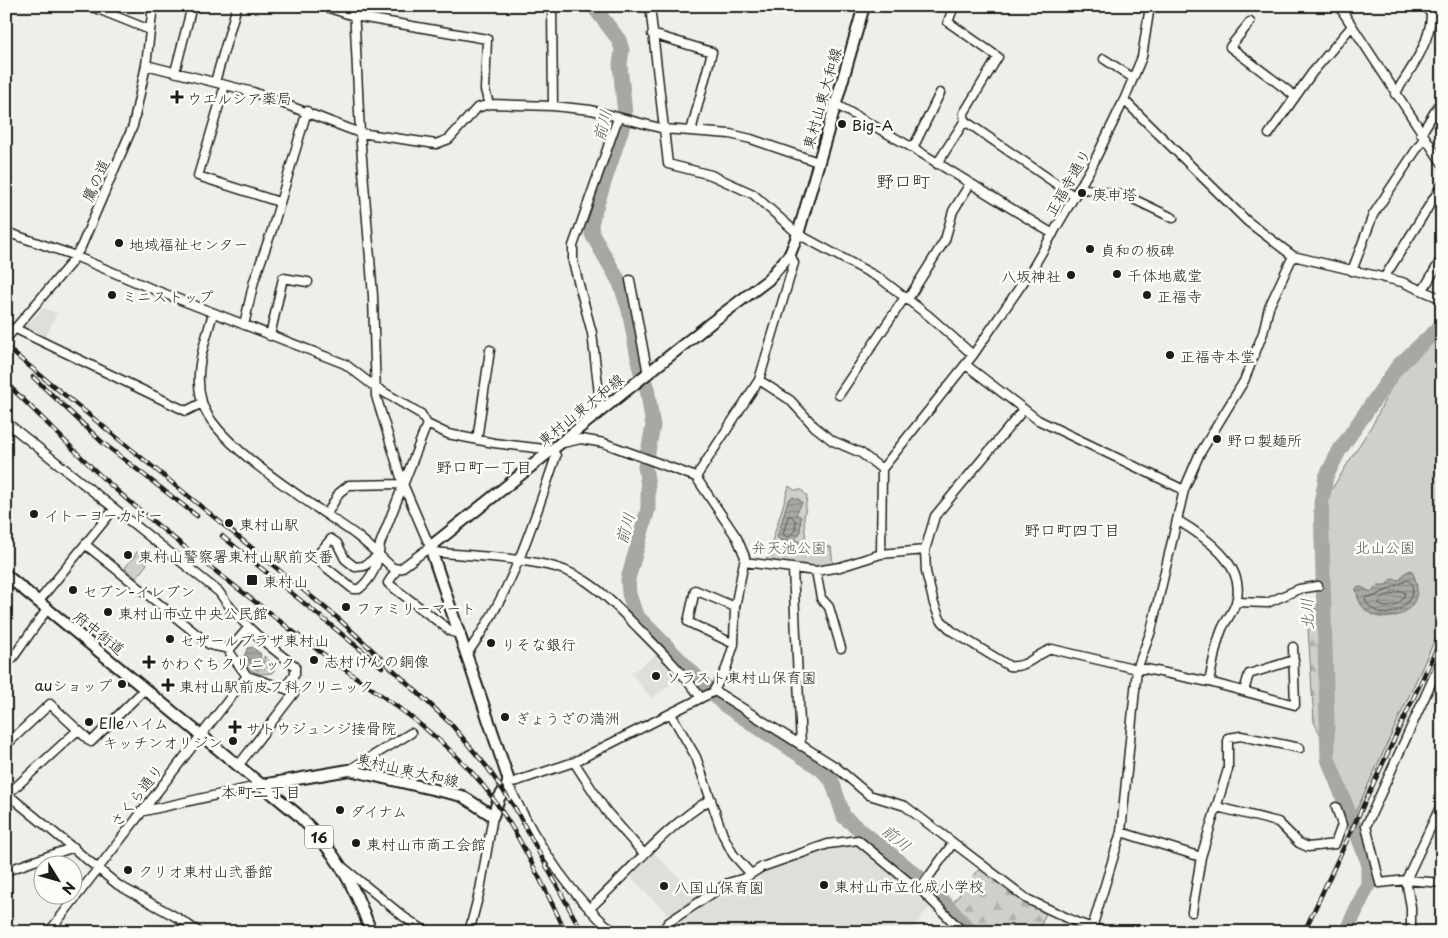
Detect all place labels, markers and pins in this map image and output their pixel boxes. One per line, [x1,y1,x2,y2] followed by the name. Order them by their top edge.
[187,86,292,109] place label: ウエルシア薬局
[171,91,183,103] marker: ウエルシア薬局
[852,113,893,136] place label: Big-A
[836,118,848,130] marker: Big-A
[1092,182,1137,205] place label: 庚申塔
[1076,187,1088,199] marker: 庚申塔
[129,232,248,255] place label: 地域福祉センター
[113,237,125,249] marker: 地域福祉センター
[1100,238,1175,261] place label: 貞和の板碑
[1084,243,1096,255] marker: 貞和の板碑
[1127,263,1202,286] place label: 千体地蔵堂
[1001,264,1061,287] place label: 八坂神社
[1111,268,1123,280] marker: 千体地蔵堂
[1065,269,1077,281] marker: 八坂神社
[122,284,214,307] place label: ミニストップ
[1157,284,1202,307] place label: 正福寺
[106,289,118,301] marker: ミニストップ
[1141,289,1153,301] marker: 正福寺
[1180,344,1255,367] place label: 正福寺本堂
[1164,349,1176,361] marker: 正福寺本堂
[1227,428,1302,451] place label: 野口製麺所
[1211,433,1223,445] marker: 野口製麺所
[44,503,163,526] place label: イトーヨーカドー
[28,508,40,520] marker: イトーヨーカドー
[239,512,299,535] place label: 東村山駅
[223,517,235,529] marker: 東村山駅
[138,544,333,567] place label: 東村山警察署東村山駅前交番
[122,549,134,561] marker: 東村山警察署東村山駅前交番
[263,569,308,592] place label: 東村山
[245,573,259,587] marker: 東村山
[83,579,195,602] place label: セブン-イレブン
[67,584,79,596] marker: セブン-イレブン
[356,596,476,619] place label: ファミリーマート
[118,601,268,624] place label: 東村山市立中央公民館
[340,601,352,613] marker: ファミリーマート
[102,606,114,618] marker: 東村山市立中央公民館
[180,628,329,651] place label: セザールプラザ東村山
[501,632,576,655] place label: りそな銀行
[164,633,176,645] marker: セザールプラザ東村山
[485,637,497,649] marker: りそな銀行
[324,649,429,672] place label: 志村けんの銅像
[160,651,295,674] place label: かわぐちクリニック
[308,654,320,666] marker: 志村けんの銅像
[142,655,156,669] marker: かわぐちクリニック
[666,665,817,688] place label: ソラスト東村山保育園
[650,670,662,682] marker: ソラスト東村山保育園
[35,673,112,696] place label: auショップ
[179,674,374,697] place label: 東村山駅前皮フ科クリニック
[116,678,128,690] marker: auショップ
[161,678,175,692] marker: 東村山駅前皮フ科クリニック
[515,706,620,729] place label: ぎょうざの満洲
[99,711,169,734] place label: Elleハイム
[499,711,511,723] marker: ぎょうざの満洲
[83,716,95,728] marker: Elleハイム
[246,716,396,739] place label: サトウジュンジ接骨院
[228,720,242,734] marker: サトウジュンジ接骨院
[103,730,223,753] place label: キッチンオリジン
[227,735,239,747] marker: キッチンオリジン
[350,799,407,822] place label: ダイナム
[334,804,346,816] marker: ダイナム
[366,832,486,855] place label: 東村山市商工会館
[350,837,362,849] marker: 東村山市商工会館
[138,859,273,882] place label: クリオ東村山弐番館
[122,864,134,876] marker: クリオ東村山弐番館
[834,874,984,897] place label: 東村山市立化成小学校
[674,875,764,898] place label: 八国山保育園
[818,879,830,891] marker: 東村山市立化成小学校
[658,880,670,892] marker: 八国山保育園

